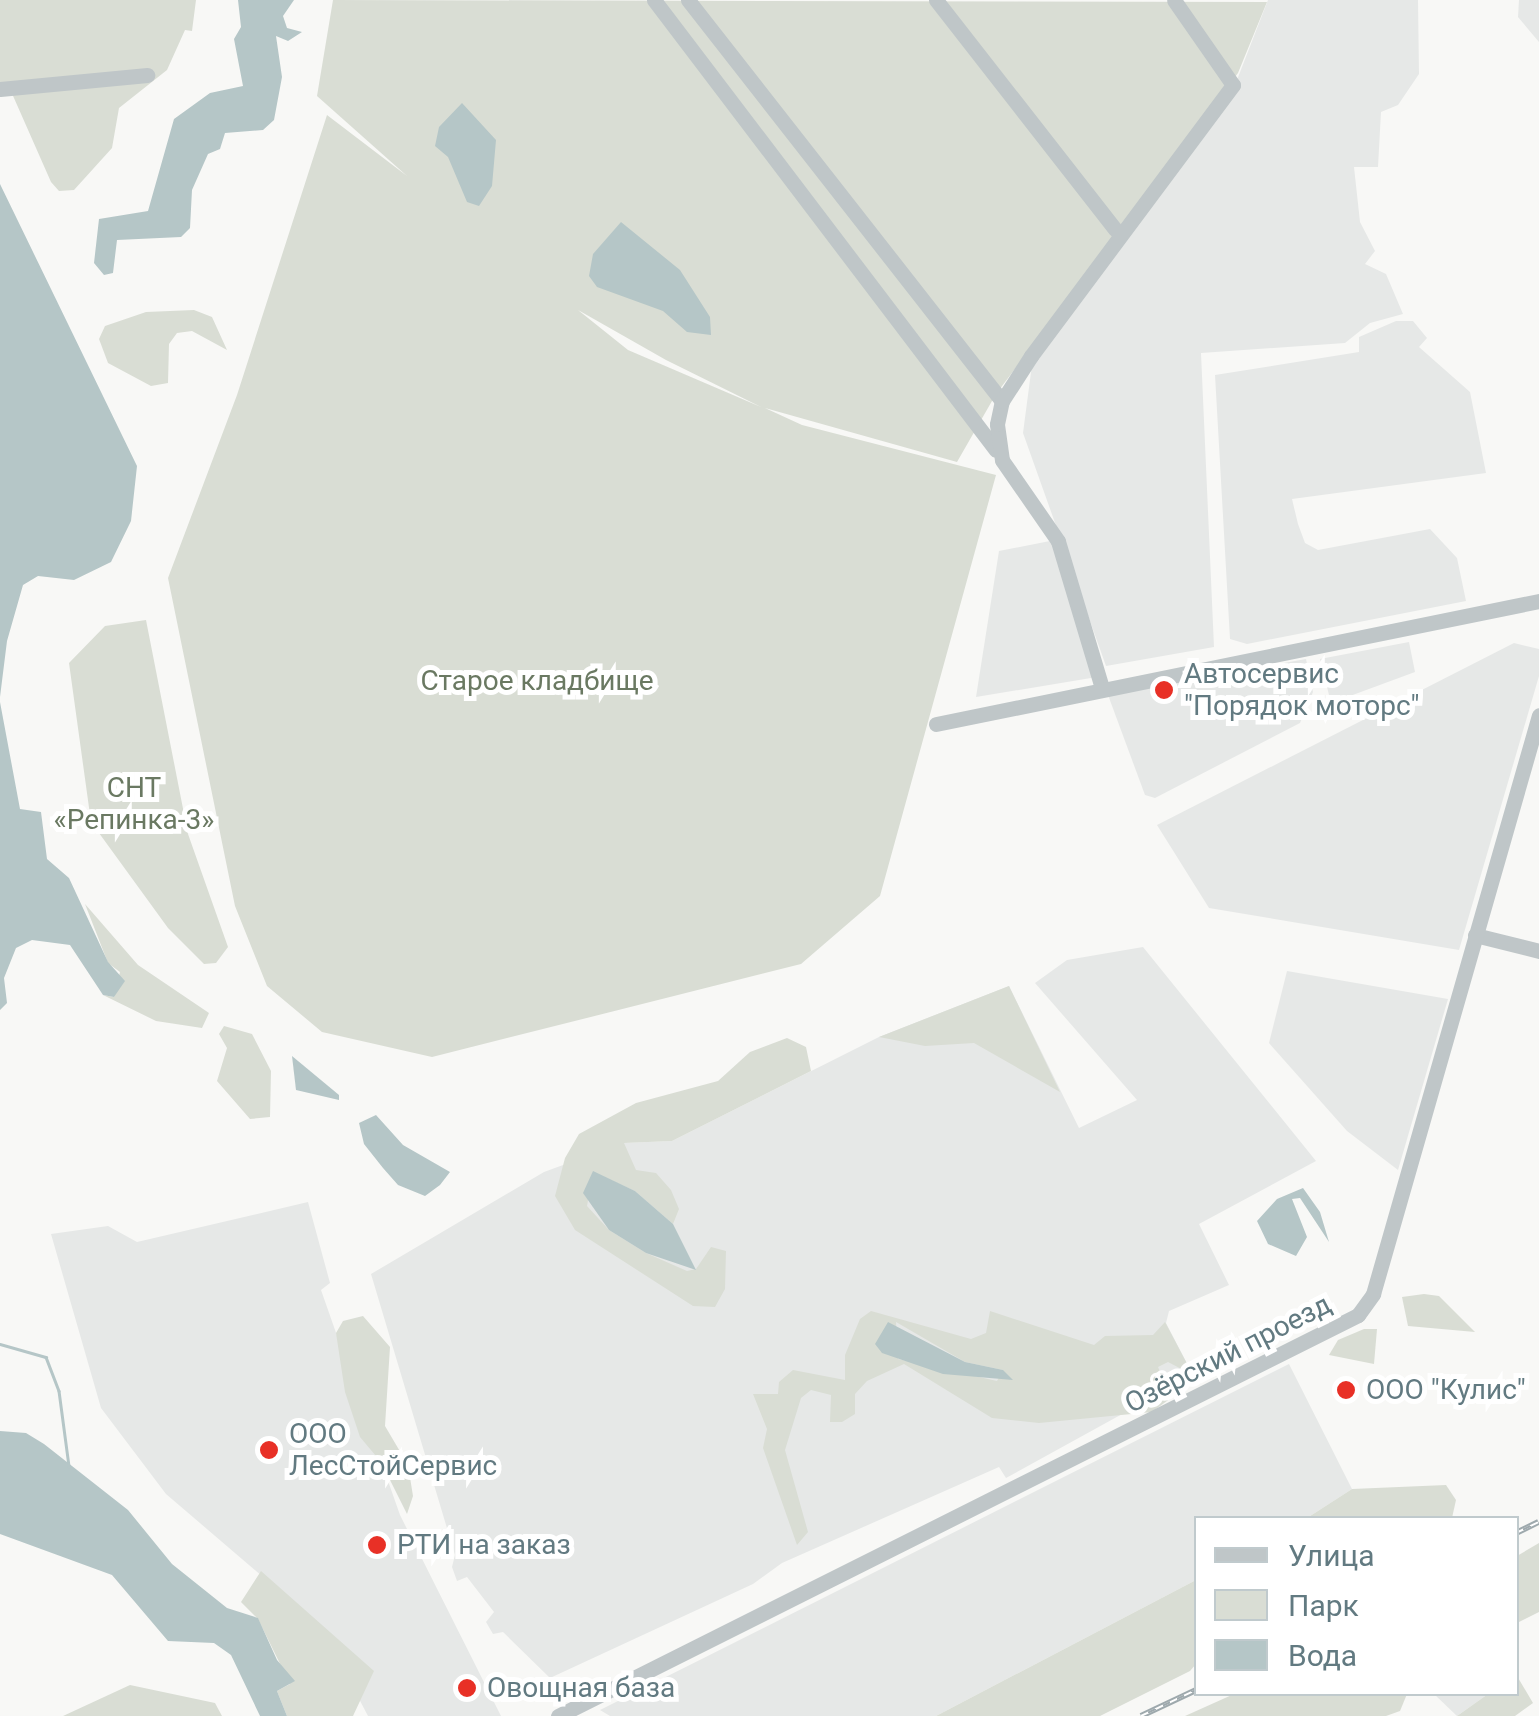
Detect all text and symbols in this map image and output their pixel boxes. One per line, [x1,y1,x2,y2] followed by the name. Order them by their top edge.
[1184,657,1419,723] place label: Автосервис "Порядок моторс"
[420,664,654,698] park label: Старое кладбище
[1153,679,1175,701] marker: Автосервис "Порядок моторс"
[54,771,214,837] park label: СНТ «Репинка-3»
[1119,1288,1337,1420] street label: Озёрский проезд
[1366,1373,1526,1407] place label: ООО "Кулис"
[1335,1379,1357,1401] marker: ООО "Кулис"
[289,1417,497,1483] place label: ООО ЛесСтойСервис
[258,1439,280,1461] marker: ООО ЛесСтойСервис
[1194,1516,1519,1696] legend
[397,1528,571,1562] place label: РТИ на заказ
[366,1534,388,1556] marker: РТИ на заказ
[1288,1538,1375,1573] text: Улица
[1288,1588,1359,1623] text: Парк
[1288,1638,1357,1673] text: Вода
[487,1671,675,1705] place label: Овощная база
[456,1677,478,1699] marker: Овощная база

